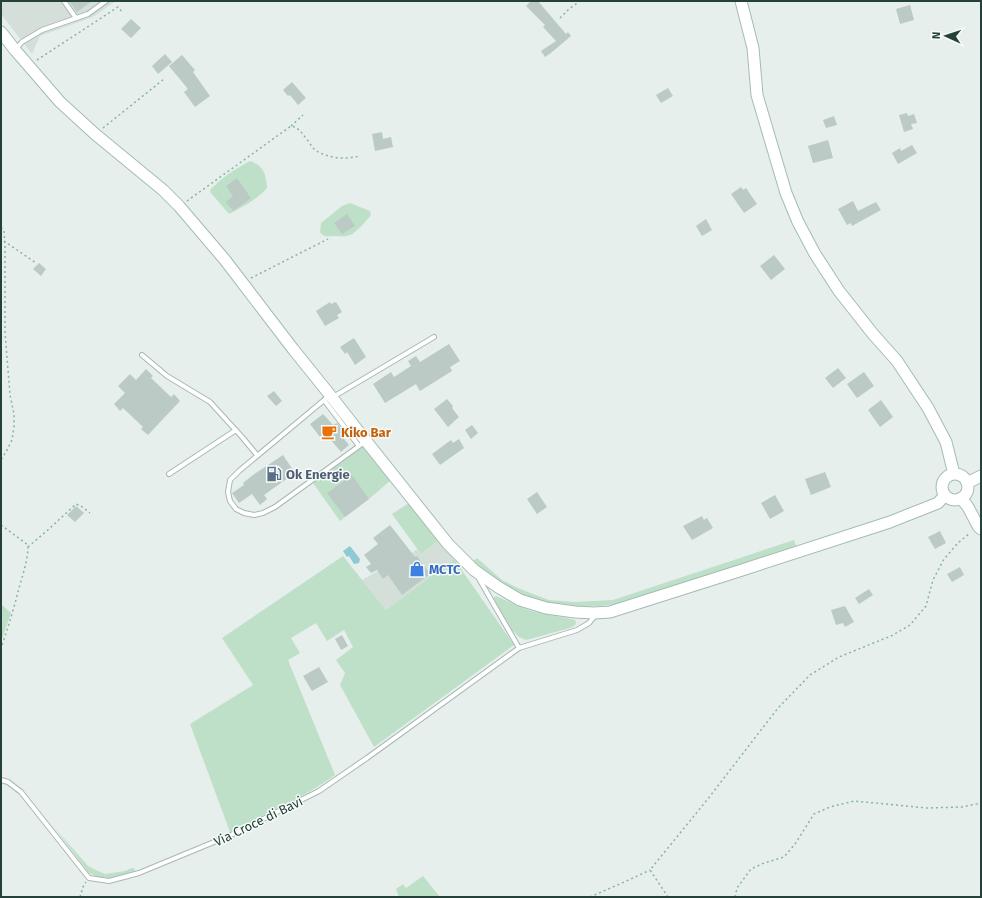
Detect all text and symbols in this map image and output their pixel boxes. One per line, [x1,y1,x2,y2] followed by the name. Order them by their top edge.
[926,16,966,56] north arrow
[930,32,943,39] text: N
[320,423,338,441] cafe icon: Kiko Bar
[341,425,392,440] place label: Kiko Bar
[265,465,283,483] fuel station icon: Ok Energie
[286,467,350,482] place label: Ok Energie
[408,560,426,578] shop icon: MCTC
[429,562,461,577] place label: MCTC
[211,793,305,849] street label: Via Croce di Bavi

